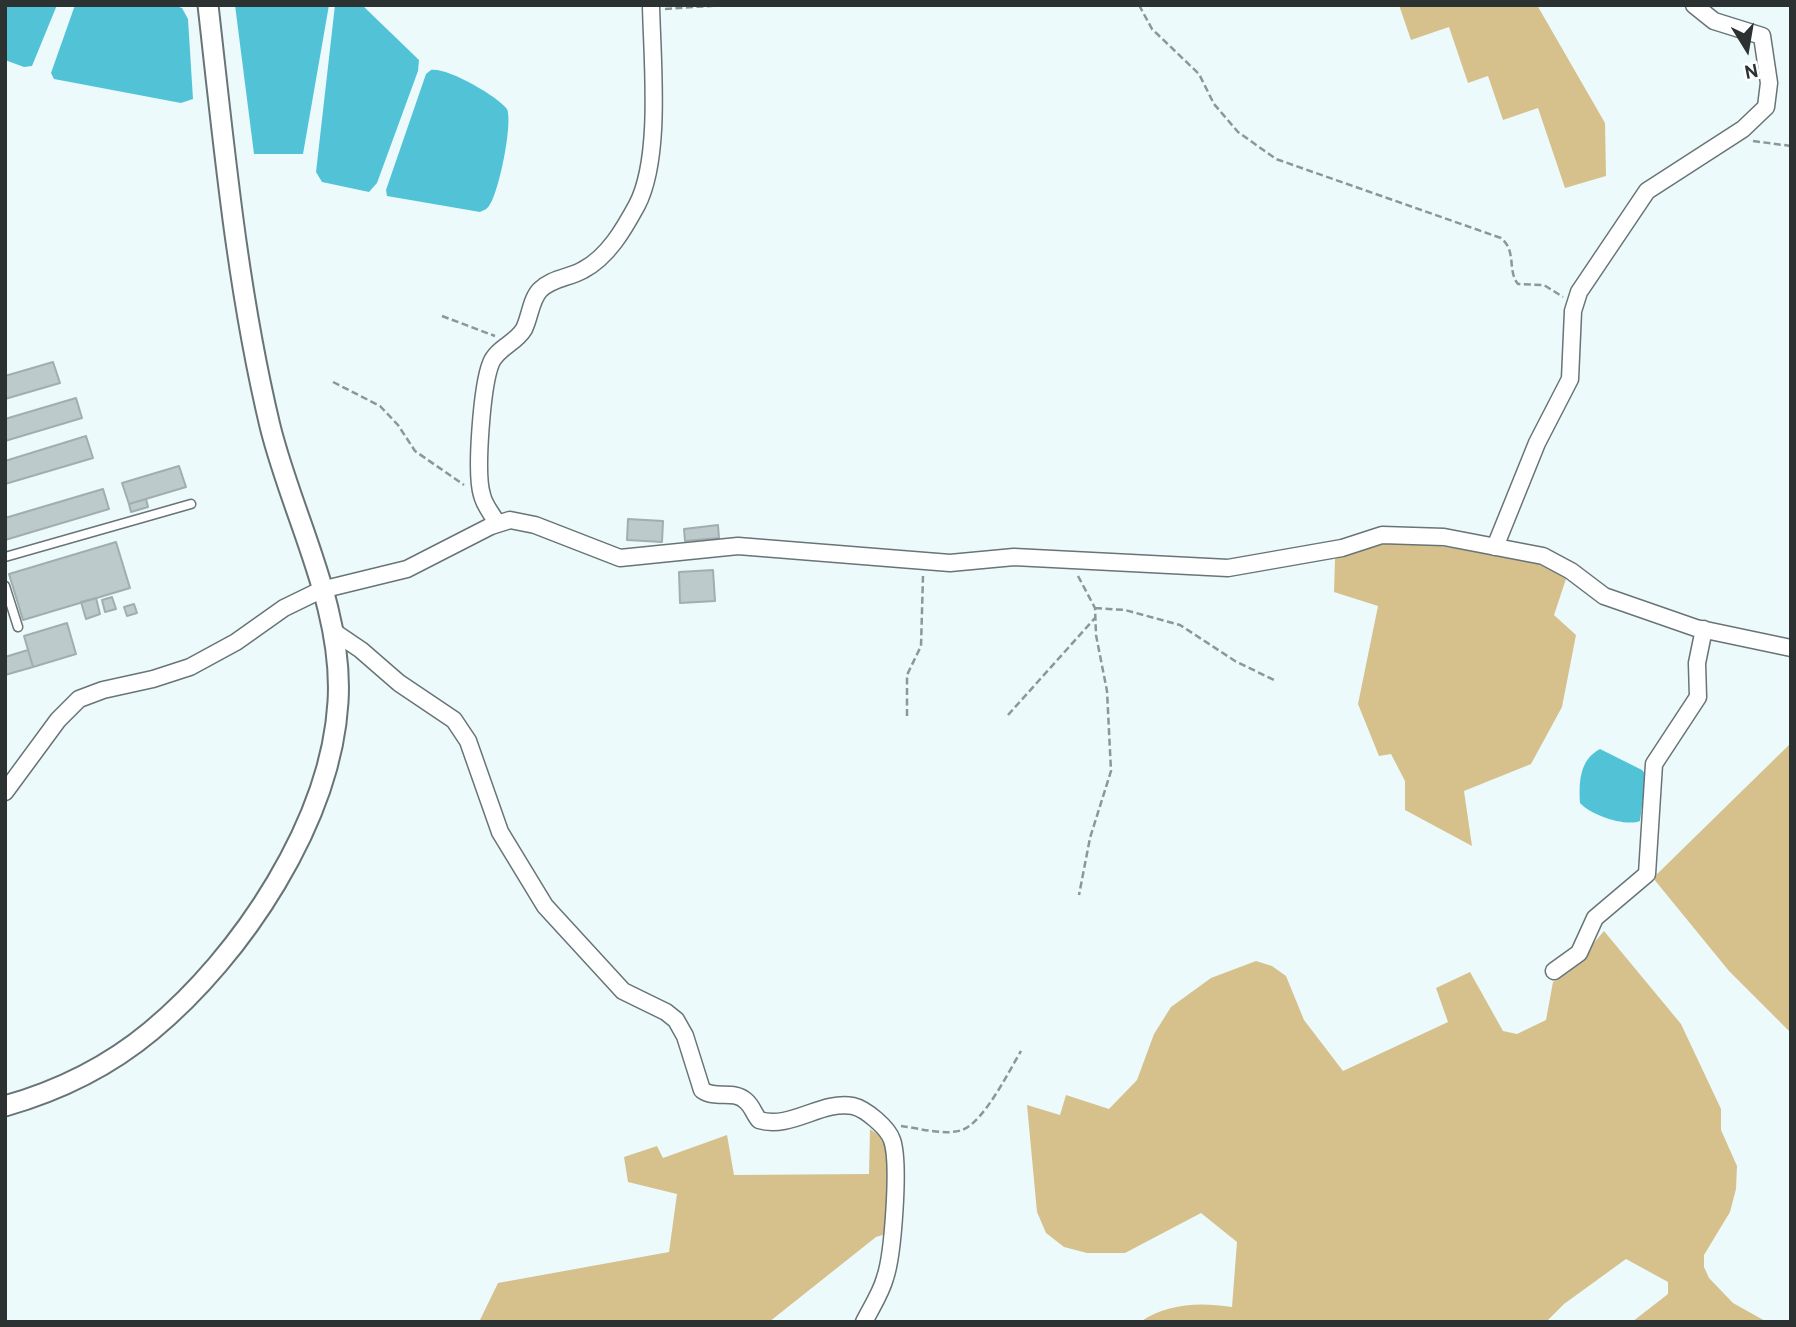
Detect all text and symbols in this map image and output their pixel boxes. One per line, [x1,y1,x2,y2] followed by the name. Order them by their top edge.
[1712,14,1782,84] north arrow
[1742,57,1760,83] text: N

